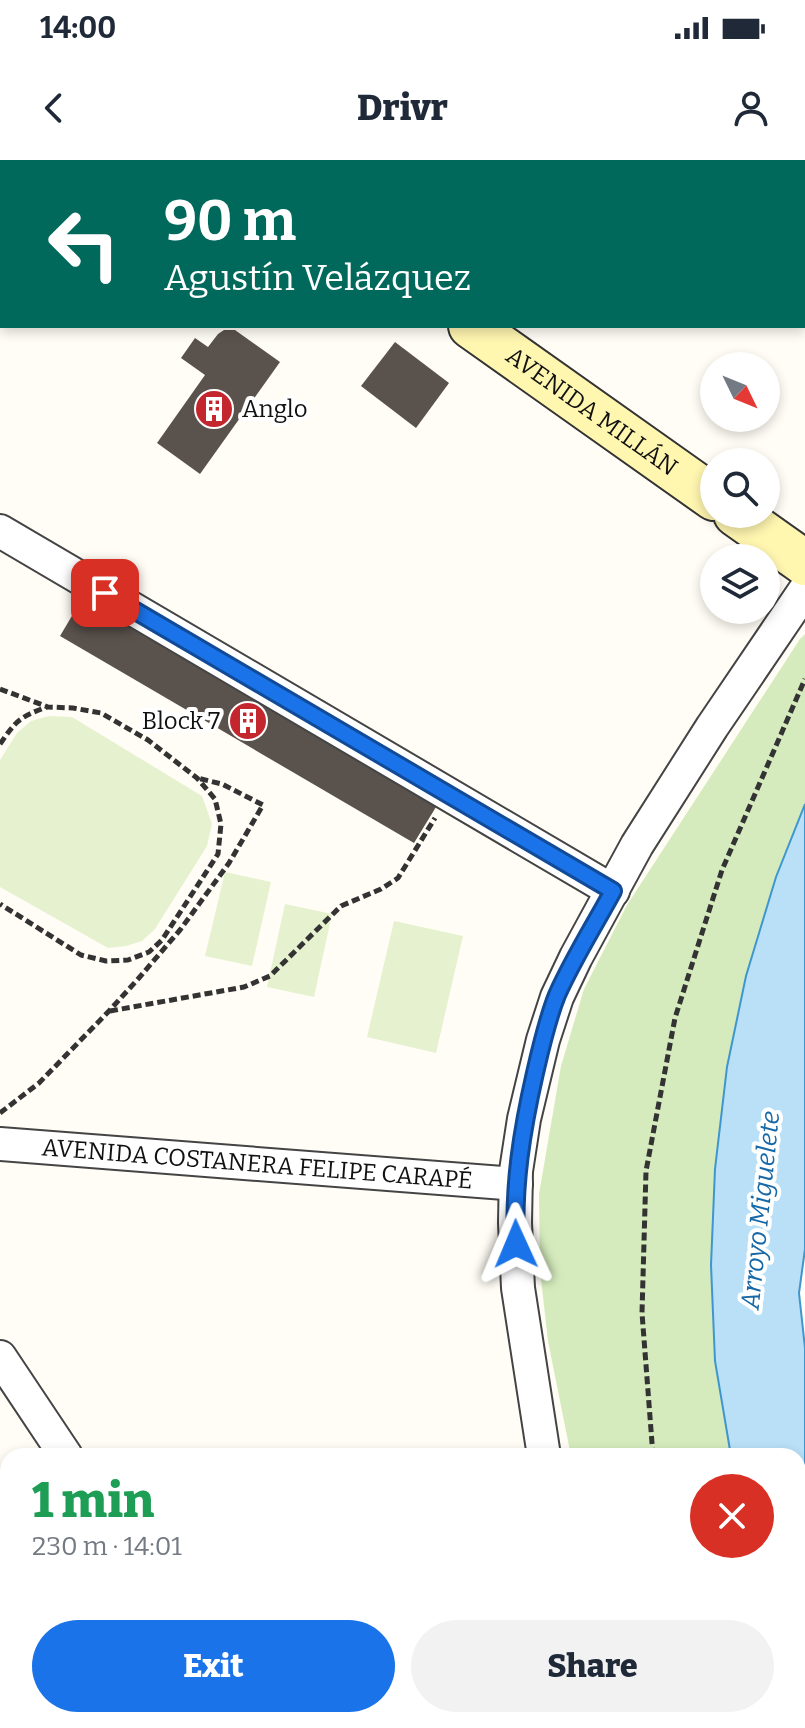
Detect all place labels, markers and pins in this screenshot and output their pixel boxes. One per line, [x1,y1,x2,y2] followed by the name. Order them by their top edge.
[193,388,235,430] building icon: Anglo
[242,395,308,423] place label: Anglo
[71,559,139,627] pin
[227,700,269,742] building icon: Block 7
[142,707,220,735] place label: Block 7

